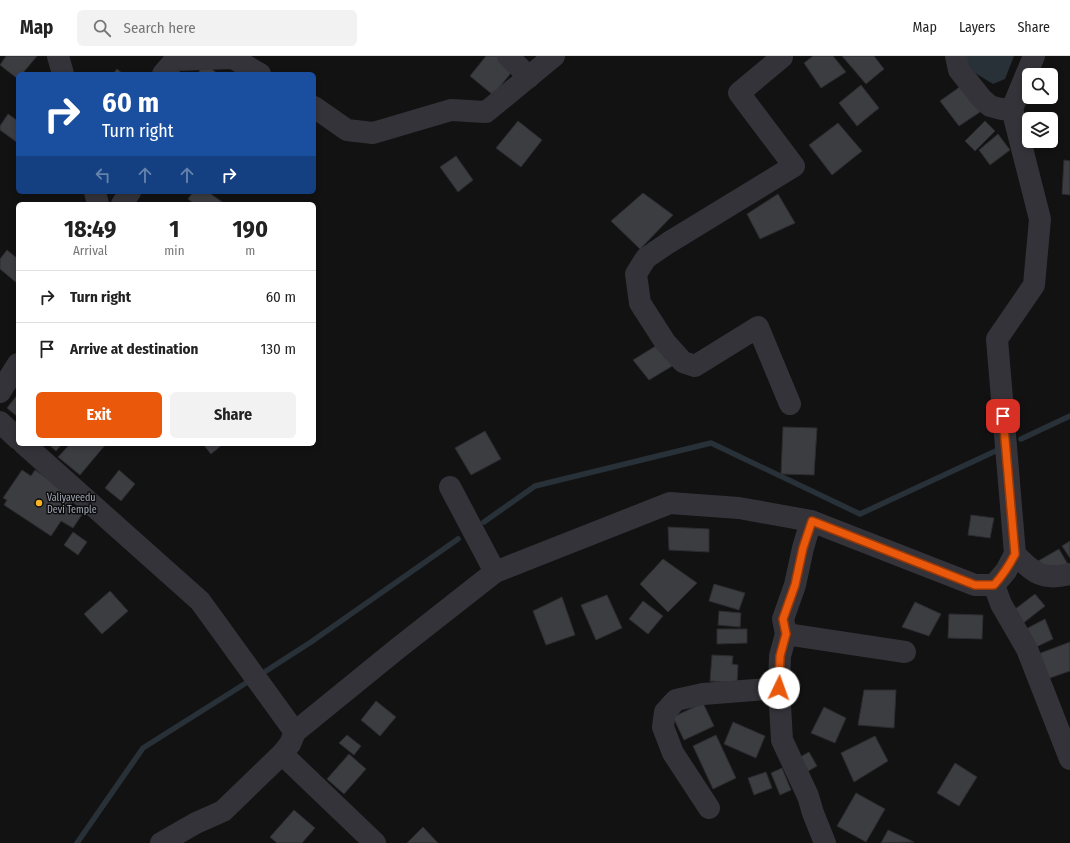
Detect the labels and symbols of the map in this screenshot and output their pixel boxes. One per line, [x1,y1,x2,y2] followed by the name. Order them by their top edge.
[986,399,1020,433] pin
[47,492,97,516] place label: Valiyaveedu Devi Temple
[34,498,44,508] marker: Valiyaveedu Devi Temple
[758,667,800,709] position arrow

